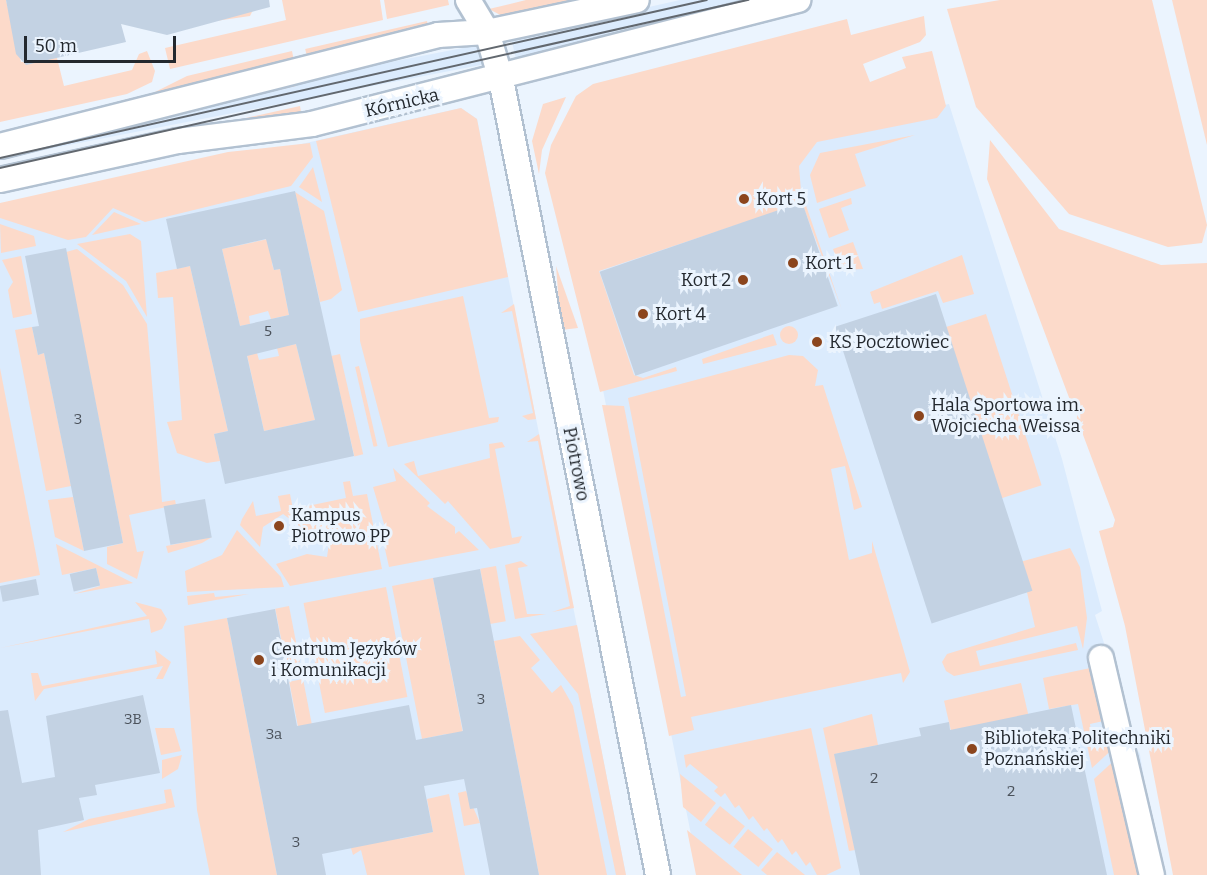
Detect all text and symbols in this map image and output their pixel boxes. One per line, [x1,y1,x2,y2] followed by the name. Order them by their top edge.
[27,24,178,62] scale bar
[35,35,77,57] text: 50 m
[363,84,441,122] street label: Kórnicka
[756,188,806,210] place label: Kort 5
[737,192,751,206] marker: Kort 5
[805,252,853,274] place label: Kort 1
[786,256,800,270] marker: Kort 1
[681,269,731,291] place label: Kort 2
[736,273,750,287] marker: Kort 2
[655,303,706,325] place label: Kort 4
[636,307,650,321] marker: Kort 4
[264,323,272,341] house number: 5
[829,331,949,353] place label: KS Pocztowiec
[810,335,824,349] marker: KS Pocztowiec
[931,395,1083,438] place label: Hala Sportowa im. Wojciecha Weissa
[912,409,926,423] marker: Hala Sportowa im. Wojciecha Weissa
[74,411,82,429] house number: 3
[558,425,594,503] street label: Piotrowo
[291,505,390,548] place label: Kampus Piotrowo PP
[272,519,286,533] marker: Kampus Piotrowo PP
[271,639,417,682] place label: Centrum Języków i Komunikacji
[252,653,266,667] marker: Centrum Języków i Komunikacji
[477,691,485,709] house number: 3
[124,711,142,729] house number: 3B
[266,726,282,744] house number: 3a
[984,728,1171,771] place label: Biblioteka Politechniki Poznańskiej
[965,742,979,756] marker: Biblioteka Politechniki Poznańskiej
[870,770,878,788] house number: 2
[1007,783,1015,801] house number: 2
[292,834,300,852] house number: 3

